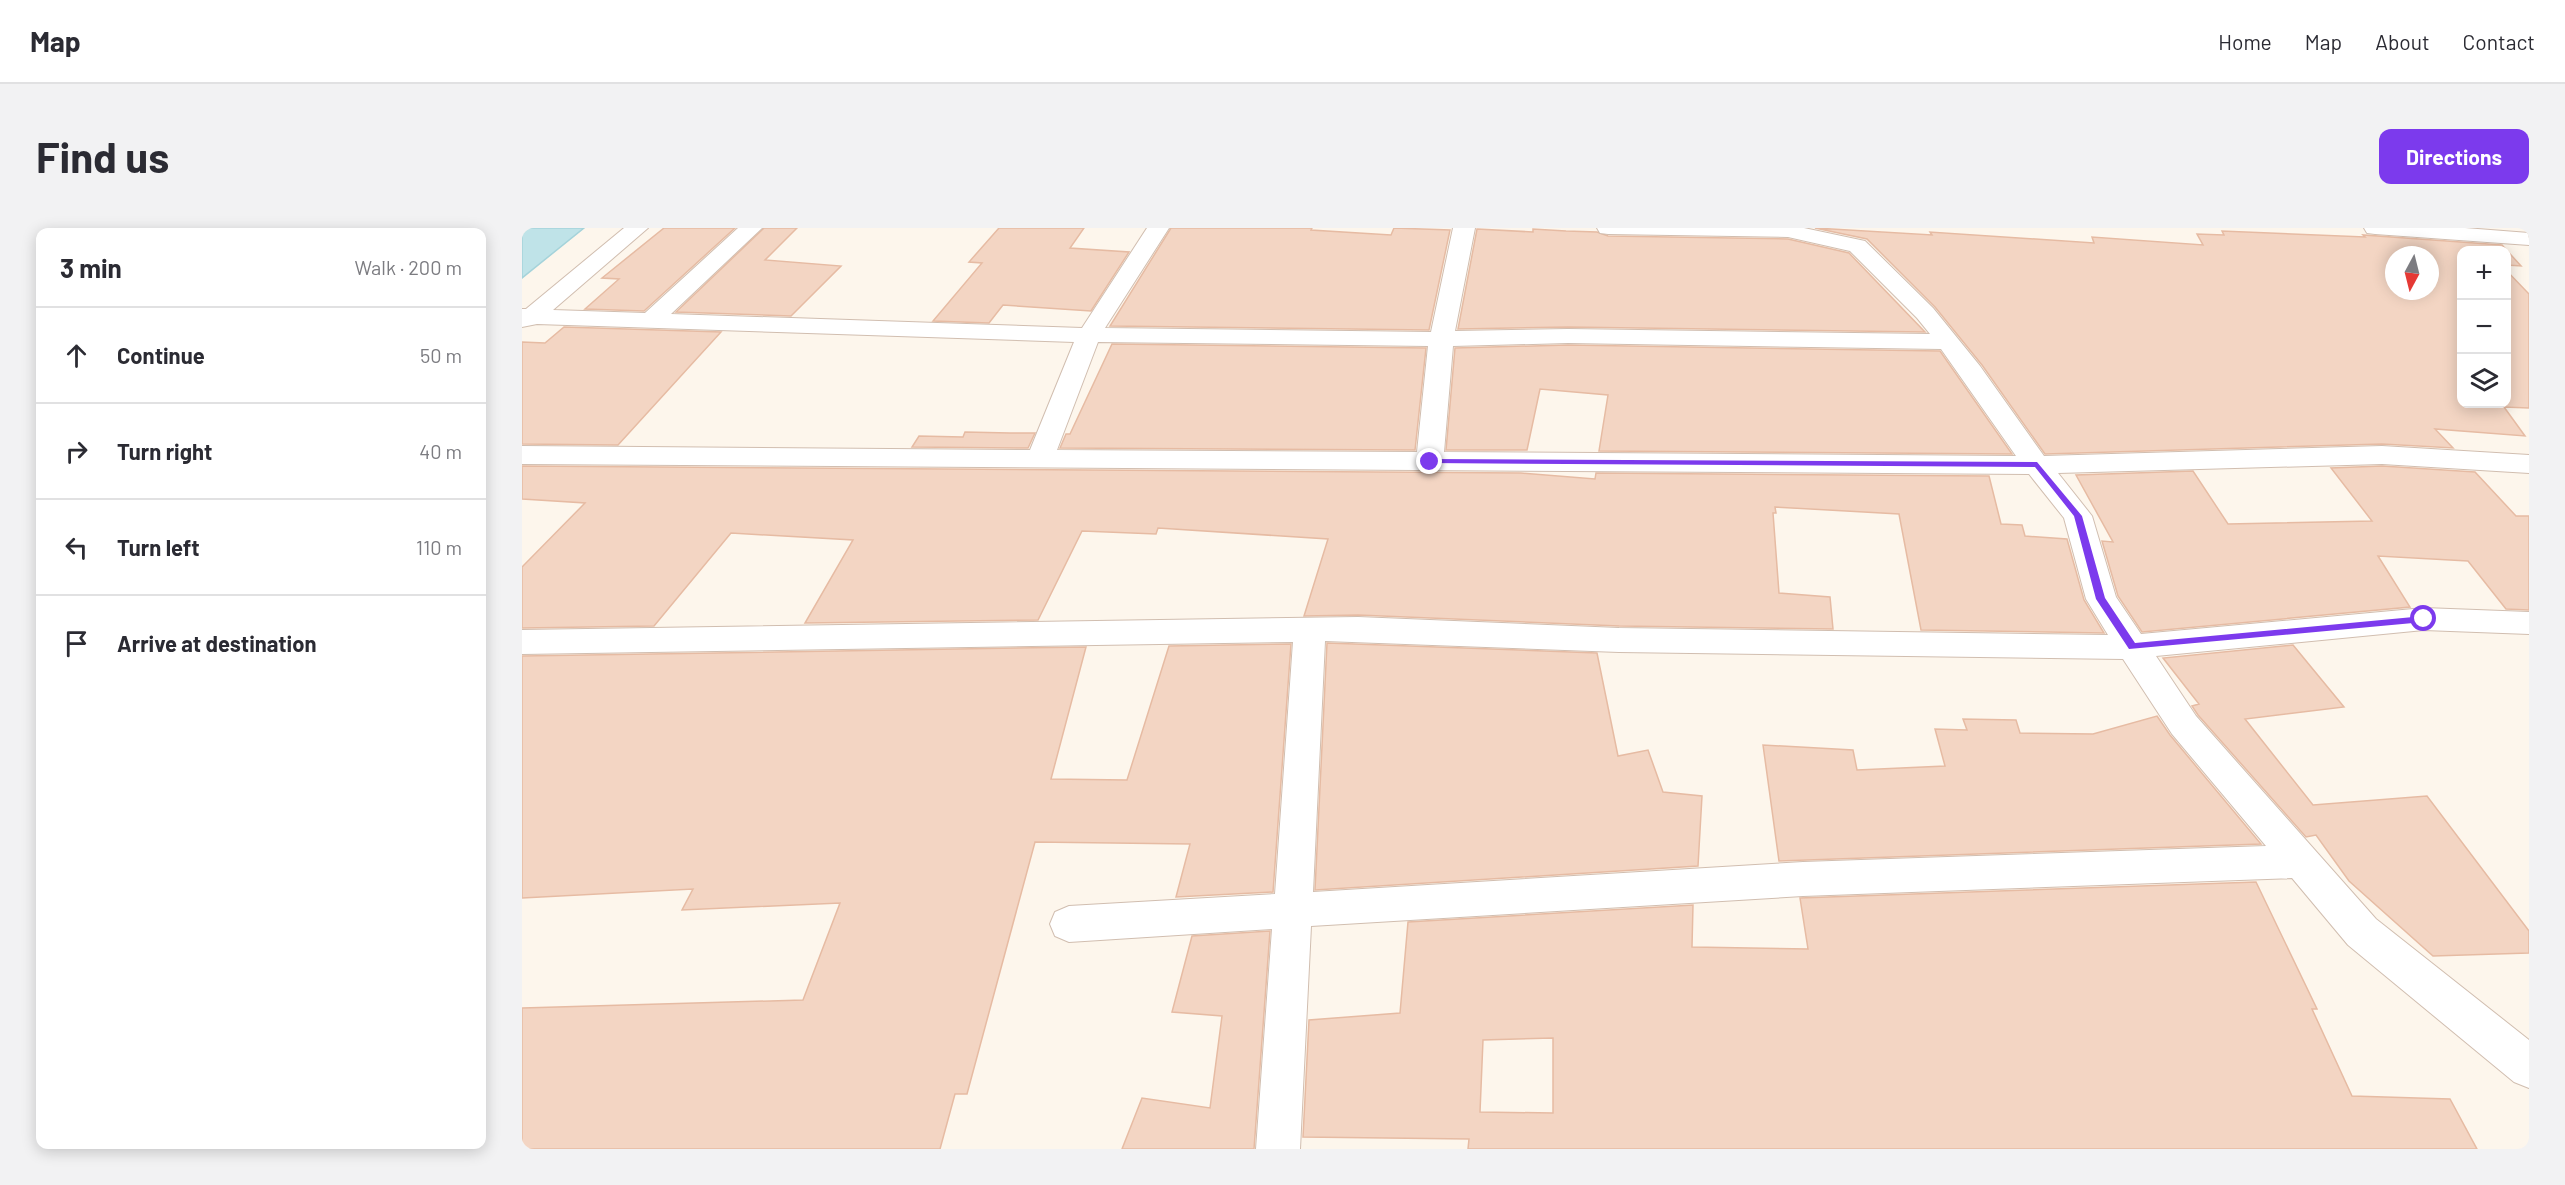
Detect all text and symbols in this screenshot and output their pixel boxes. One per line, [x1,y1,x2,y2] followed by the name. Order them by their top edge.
[30,24,81,58] text: Map
[2218,29,2272,54] text: Home
[2305,29,2342,54] text: Map
[2375,29,2430,54] text: About
[2463,29,2535,54] text: Contact
[2379,129,2529,184] button: Directions
[36,131,169,181] text: Find us
[2385,246,2439,300] north arrow
[2457,246,2511,408] map controls
[2457,246,2511,300] button: +
[60,252,122,283] text: 3 min
[354,255,462,279] text: Walk · 200 m
[2457,300,2511,354] button: −
[60,339,93,372] icon: ahead
[117,342,205,368] text: Continue
[420,343,462,367] text: 50 m
[2457,354,2511,408] button: layers
[60,435,93,468] icon: right
[117,438,212,464] text: Turn right
[419,439,462,463] text: 40 m
[1416,448,1442,474] route end
[60,531,93,564] icon: left
[117,534,200,560] text: Turn left
[416,535,462,559] text: 110 m
[2410,605,2436,631] route start
[60,627,93,660] icon: arrive
[117,630,316,656] text: Arrive at destination

